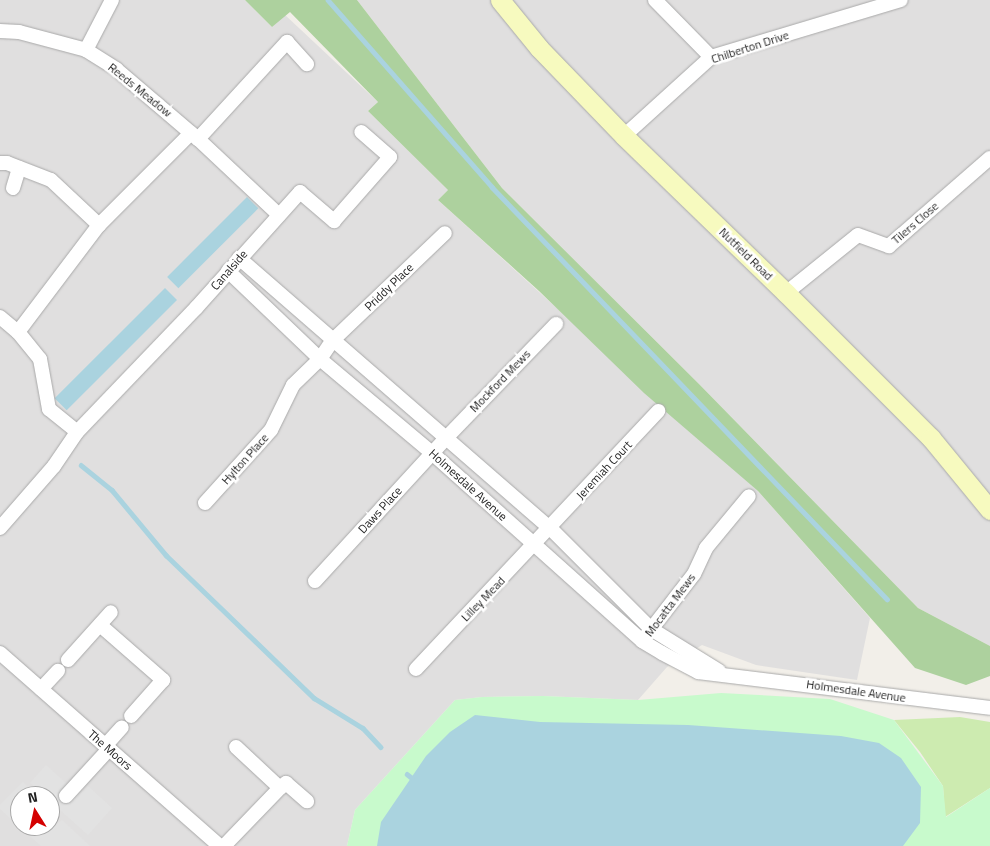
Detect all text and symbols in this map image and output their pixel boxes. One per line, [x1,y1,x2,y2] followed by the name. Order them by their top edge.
[709,28,791,66] street label: Chilberton Drive
[105,60,175,120] street label: Reeds Meadow
[889,199,941,247] street label: Tilers Close
[716,225,776,283] street label: Nutfield Road
[208,247,250,293] street label: Canalside
[362,260,416,314] street label: Priddy Place
[467,347,533,415] street label: Mockford Mews
[218,431,272,487] street label: Hylton Place
[573,438,635,502] street label: Jeremiah Court
[426,446,510,524] street label: Holmesdale Avenue
[355,484,405,536] street label: Daws Place
[642,571,698,639] street label: Mocatta Mews
[458,574,508,624] street label: Lilley Mead
[805,677,907,705] street label: Holmesdale Avenue
[85,727,135,773] street label: The Moors
[10,786,60,836] north arrow
[26,786,39,808] text: N

